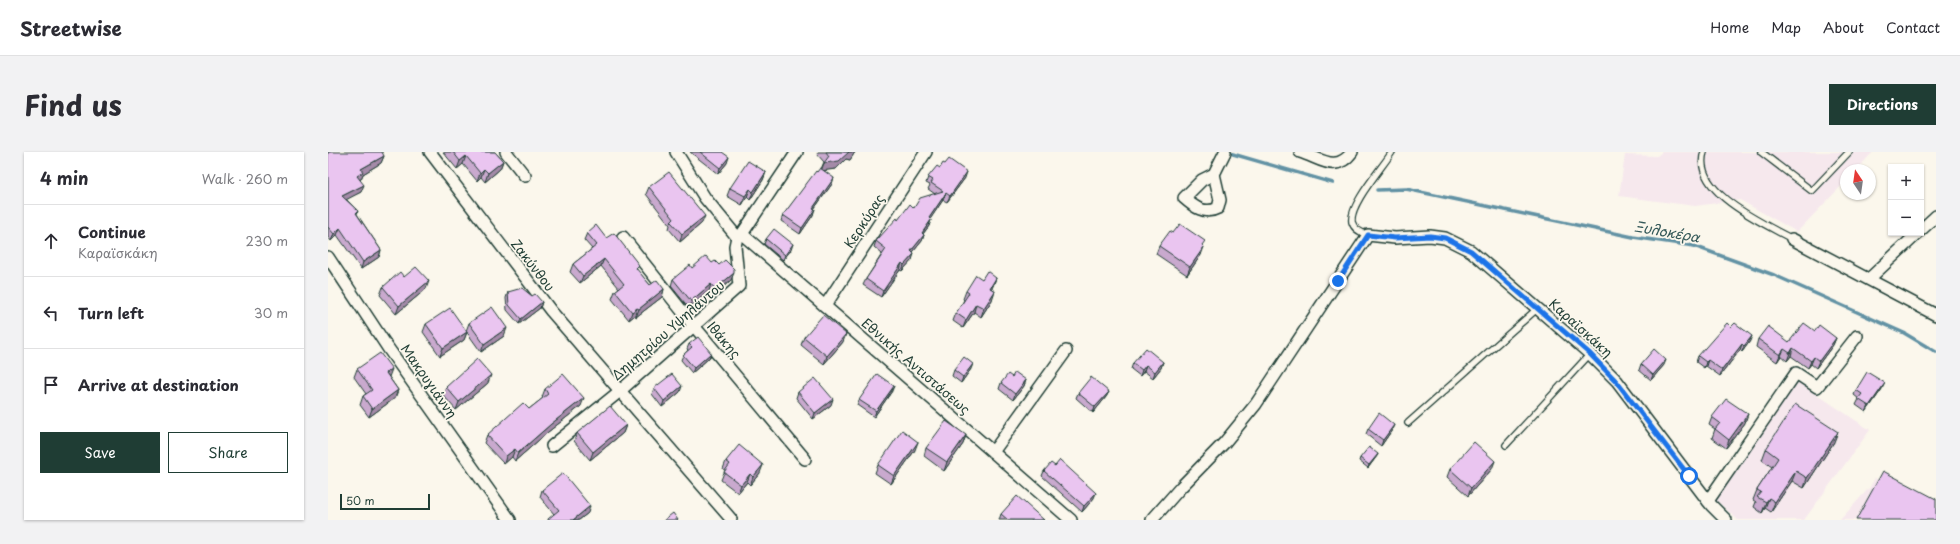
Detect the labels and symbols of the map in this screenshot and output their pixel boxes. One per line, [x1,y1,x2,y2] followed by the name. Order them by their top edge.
[1840,164,1876,200] north arrow
[839,190,888,251] street label: Κερκύρας
[1633,215,1702,248] water label: Ξυλοκέρα
[507,235,560,295] street label: Ζακύνθου
[1329,272,1347,290] route end
[607,275,728,384] street label: Δημητρίου Υψηλάντου
[1545,294,1617,361] street label: Καραϊσκάκη
[858,313,975,418] street label: Εθνικής Αντιστάσεως
[703,317,746,362] street label: Ιθάκης
[397,340,462,422] street label: Μακρυγιάννη
[1680,467,1698,485] route start
[340,492,430,511] scale bar

